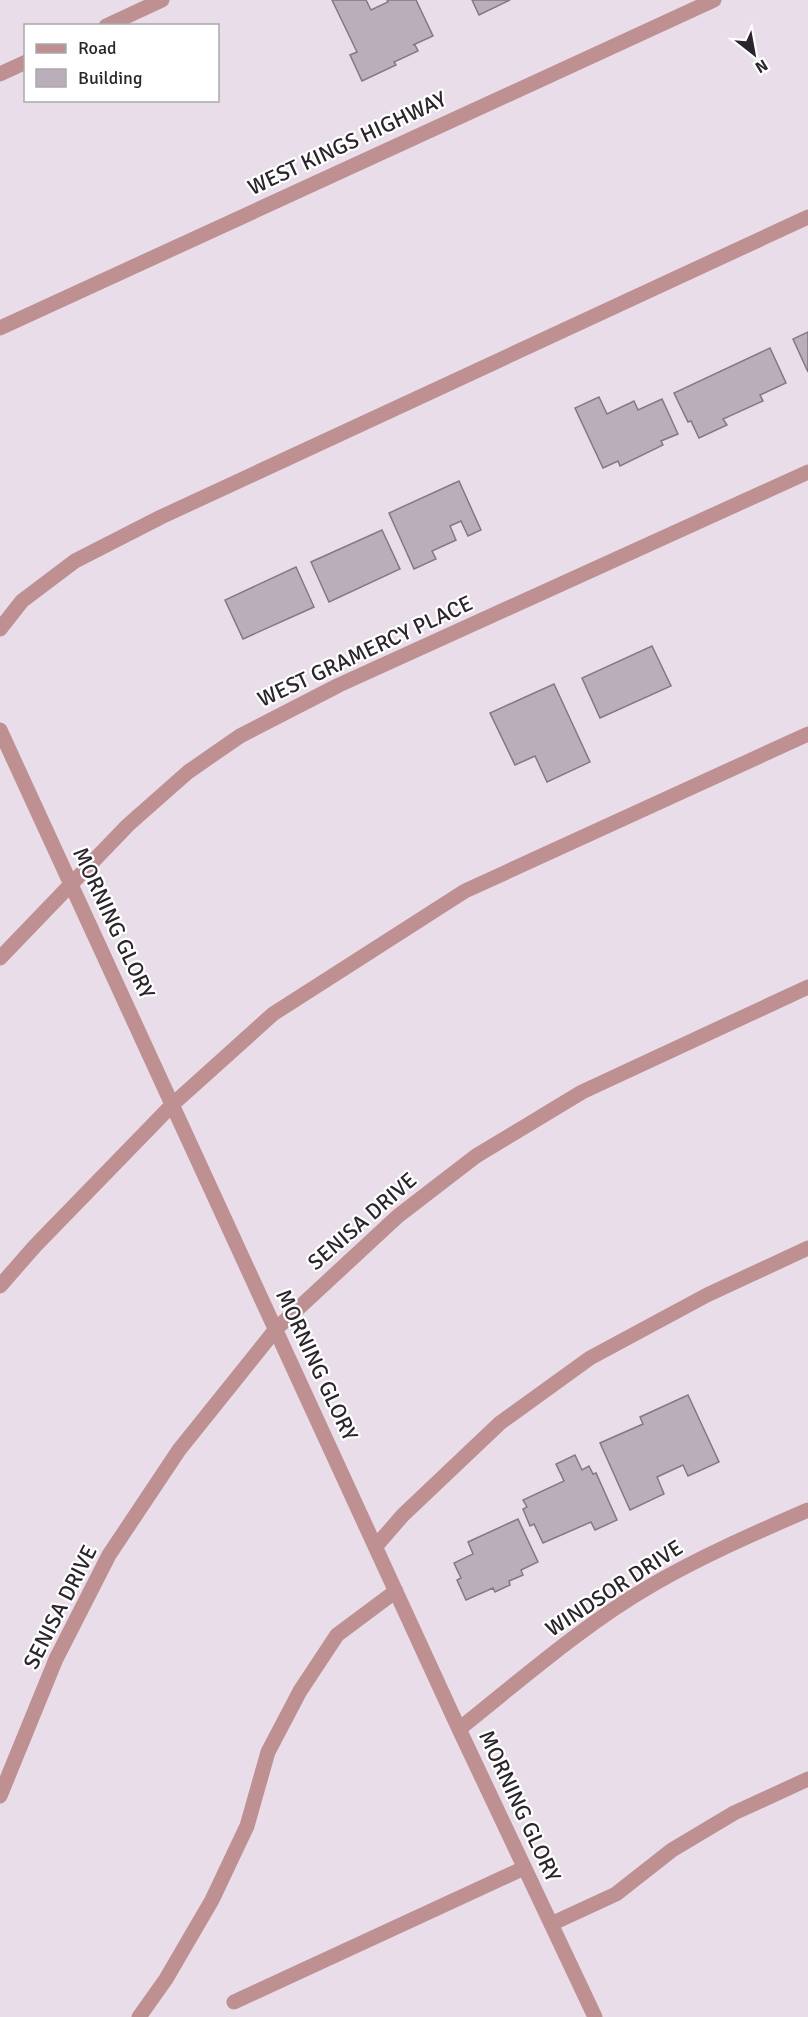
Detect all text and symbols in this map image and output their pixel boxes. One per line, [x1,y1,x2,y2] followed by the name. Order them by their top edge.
[24,24,219,102] legend
[724,24,784,84] north arrow
[78,37,117,59] text: Road
[751,55,771,77] text: N
[78,67,142,89] text: Building
[243,85,451,201] street label: WEST KINGS HIGHWAY
[253,589,477,713] street label: WEST GRAMERCY PLACE
[67,843,161,1003] street label: MORNING GLORY
[302,1166,422,1276] street label: SENISA DRIVE
[270,1285,364,1445] street label: MORNING GLORY
[540,1534,688,1642] street label: WINDSOR DRIVE
[17,1540,103,1674] street label: SENISA DRIVE
[473,1726,567,1886] street label: MORNING GLORY

